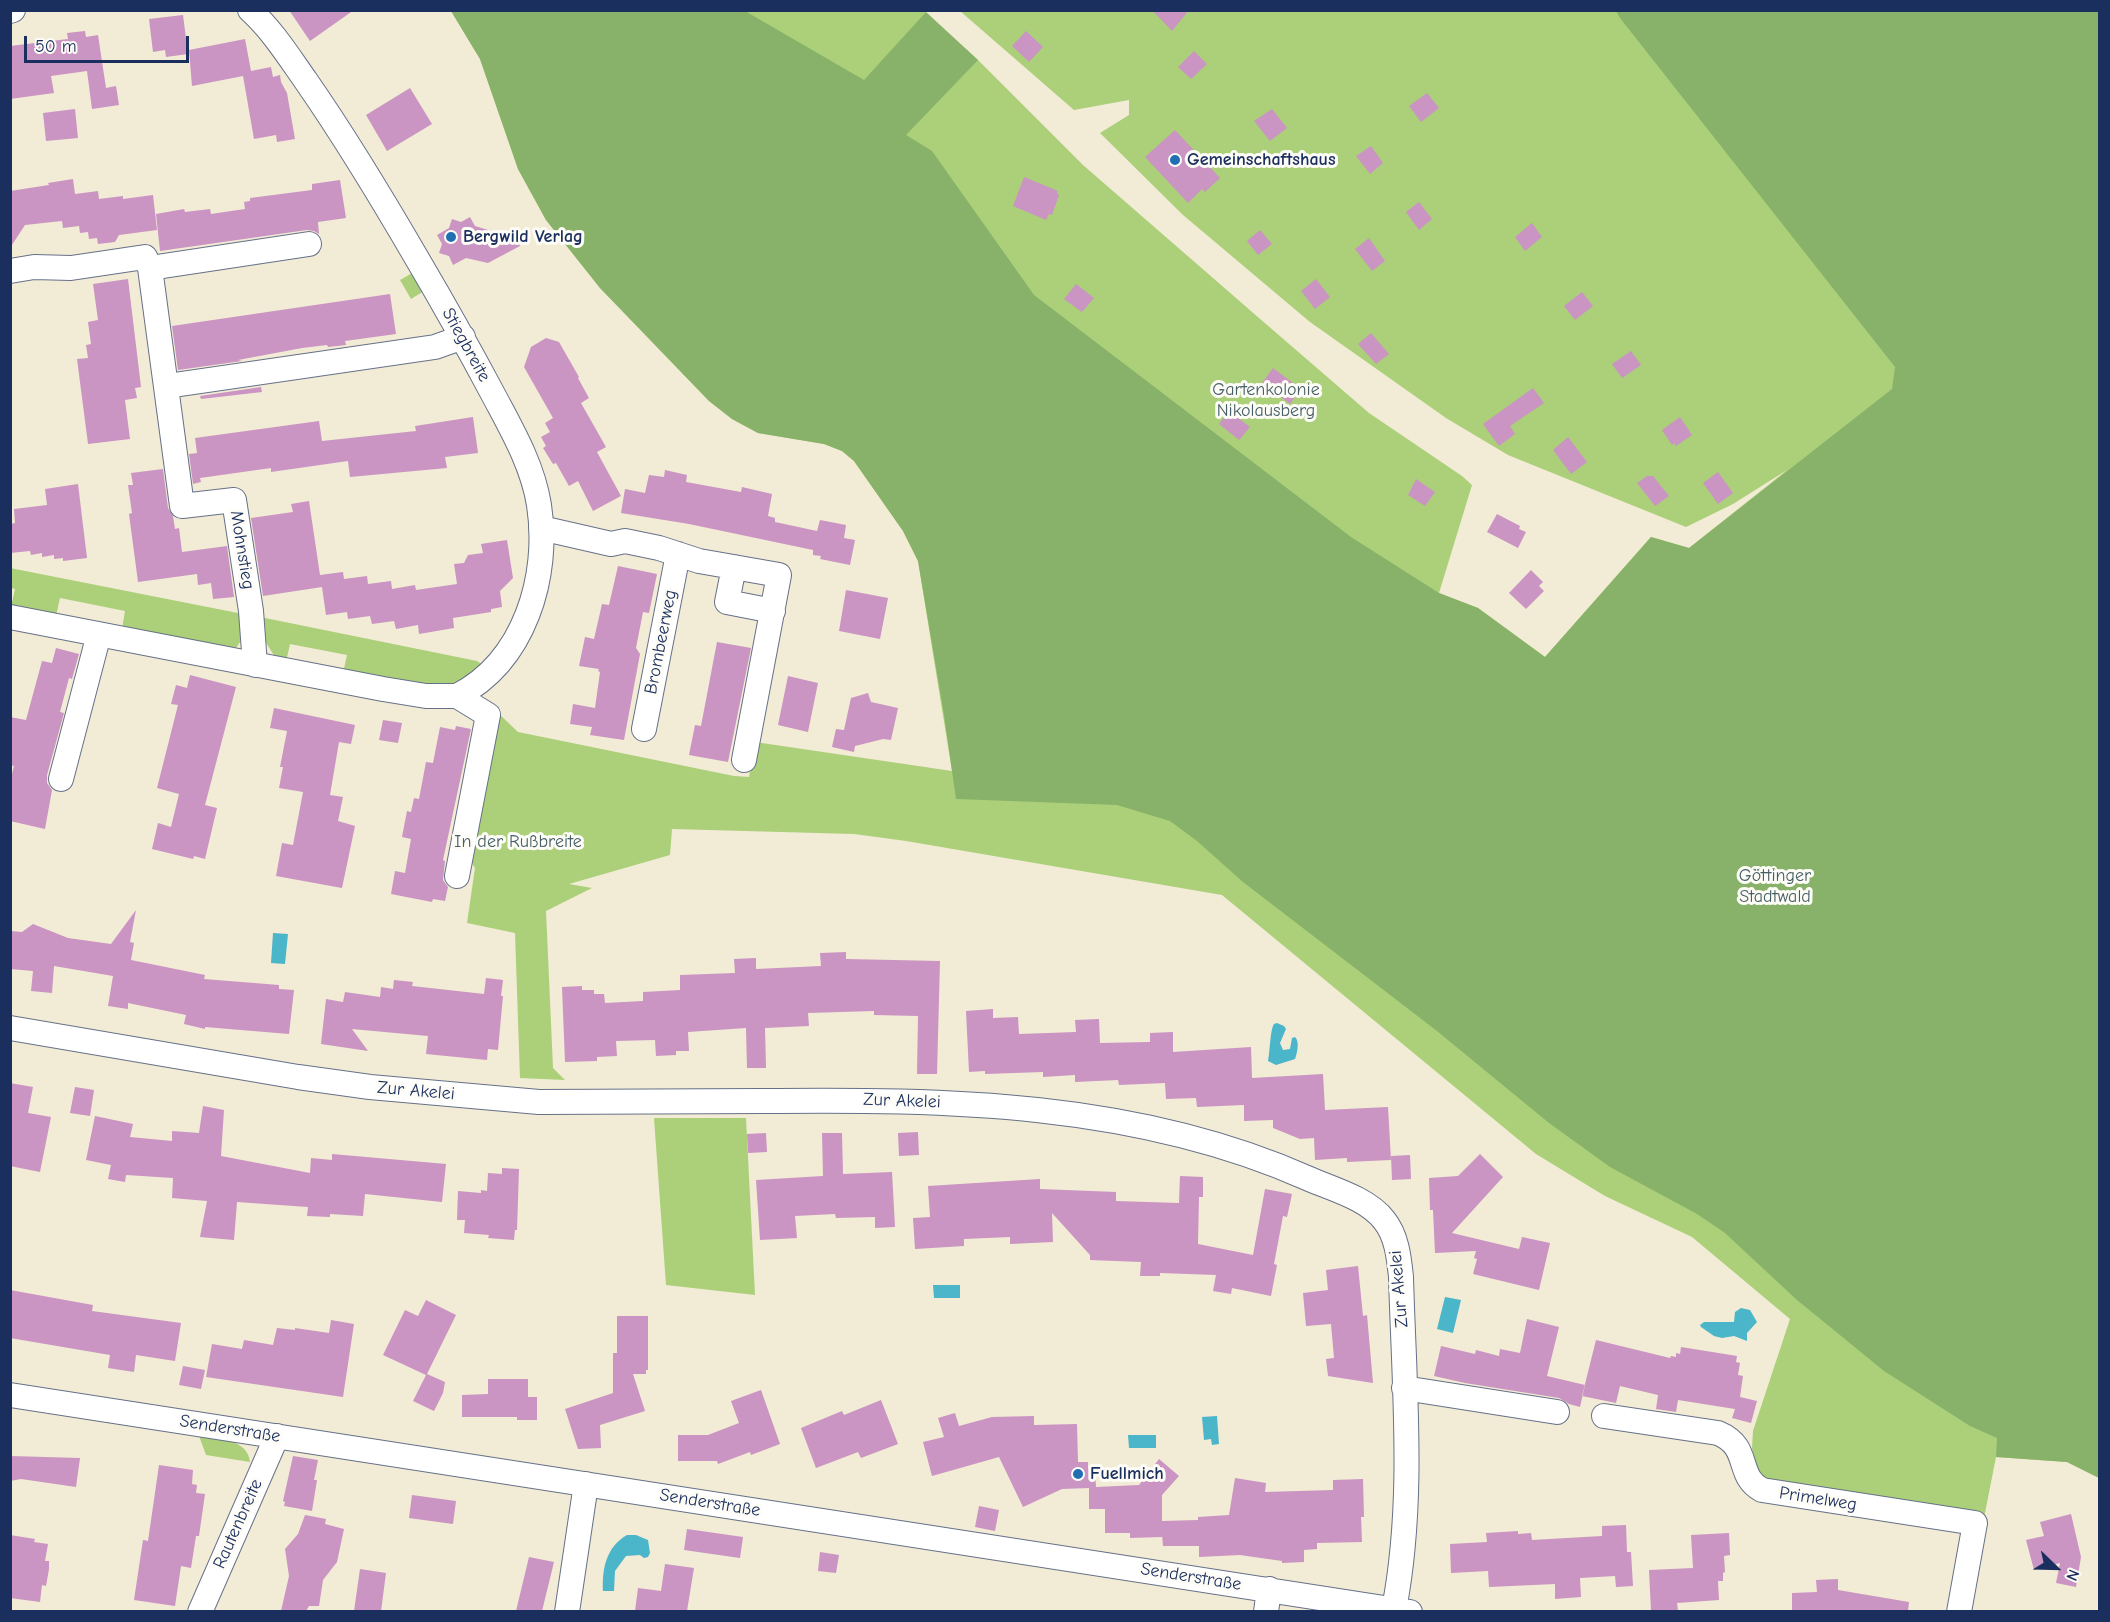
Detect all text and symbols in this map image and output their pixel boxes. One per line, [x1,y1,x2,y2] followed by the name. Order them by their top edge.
[27,24,192,62] scale bar
[35,36,77,57] text: 50 m
[1187,149,1336,171] place label: Gemeinschaftshaus
[1168,153,1182,167] marker: Gemeinschaftshaus
[463,226,583,248] place label: Bergwild Verlag
[444,230,458,244] marker: Bergwild Verlag
[437,304,495,386] street label: Stiegbreite
[1212,379,1320,422] park label: Gartenkolonie Nikolausberg
[225,509,259,591] street label: Mohnstieg
[640,588,682,696] street label: Brombeerweg
[454,831,582,853] park label: In der Rußbreite
[1739,865,1811,908] park label: Göttinger Stadtwald
[376,1077,456,1105] street label: Zur Akelei
[863,1089,941,1113] street label: Zur Akelei
[1385,1249,1413,1329] street label: Zur Akelei
[178,1410,282,1448] street label: Senderstraße
[1090,1463,1164,1485] place label: Fuellmich
[1071,1467,1085,1481] marker: Fuellmich
[209,1476,267,1572] street label: Rautenbreite
[1778,1482,1858,1516] street label: Primelweg
[658,1484,762,1522] street label: Senderstraße
[2026,1538,2086,1598] north arrow
[1139,1558,1243,1596] street label: Senderstraße
[2062,1567,2083,1583] text: N

